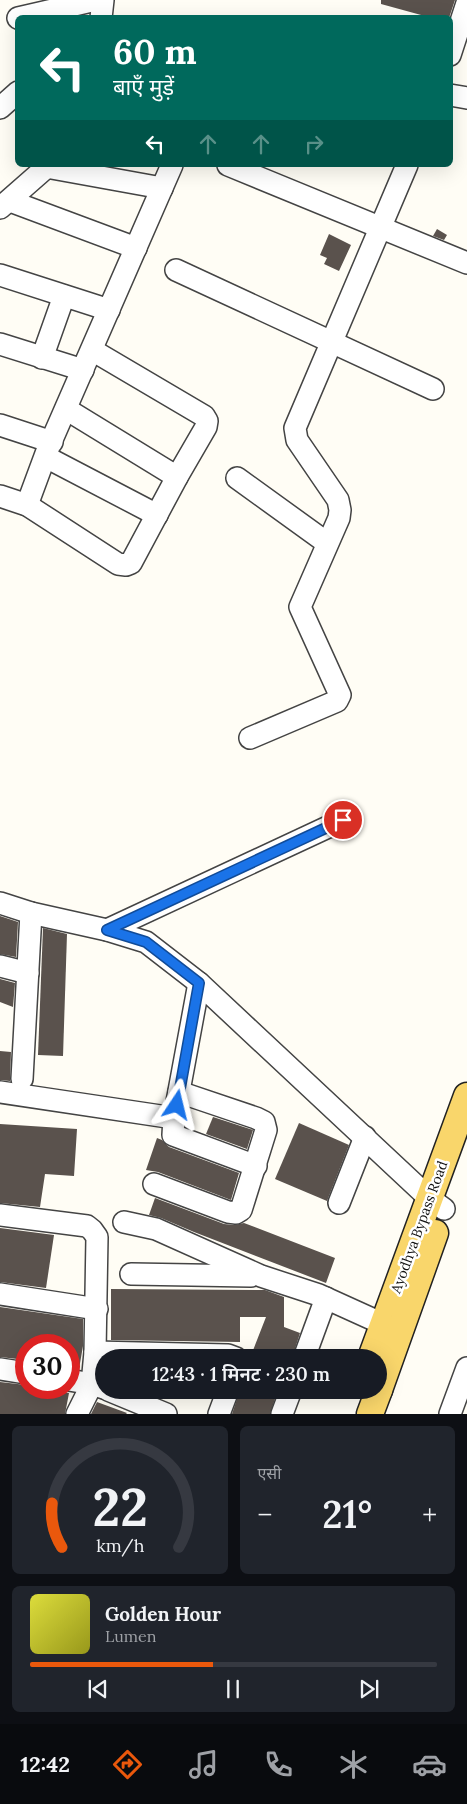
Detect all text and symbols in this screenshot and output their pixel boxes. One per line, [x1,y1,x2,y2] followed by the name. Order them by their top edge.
[113,29,197,74] text: 60 m
[30,35,95,100] icon: left
[113,73,174,101] text: बाएँ मुड़ें
[141,130,169,158] icon: left
[194,130,222,158] icon: ahead
[247,130,275,158] icon: ahead
[300,130,328,158] icon: right
[322,799,364,841] pin
[329,806,357,834] icon: arrive
[150,1078,202,1130] position arrow
[386,1158,451,1297] street label: Ayodhya Bypass Road
[15,1334,80,1399] speed limit sign: 30
[152,1362,330,1386] text: 12:43 · 1 मिनट · 230 m
[258,1463,281,1483] text: एसी
[92,1474,147,1540] text: 22
[322,1490,372,1538] text: 21°
[258,1497,272,1533] text: −
[422,1497,437,1533] text: +
[96,1534,144,1557] text: km/h
[105,1602,221,1626] text: Golden Hour
[105,1626,157,1646] text: Lumen
[84,1675,112,1703] icon: previous
[219,1675,247,1703] icon: pause
[355,1675,383,1703] icon: next
[110,1747,145,1782] icon: directions
[186,1747,221,1782] icon: music
[261,1747,296,1782] icon: phone
[336,1747,371,1782] icon: climate
[412,1747,447,1782] icon: car
[20,1750,70,1778] text: 12:42

